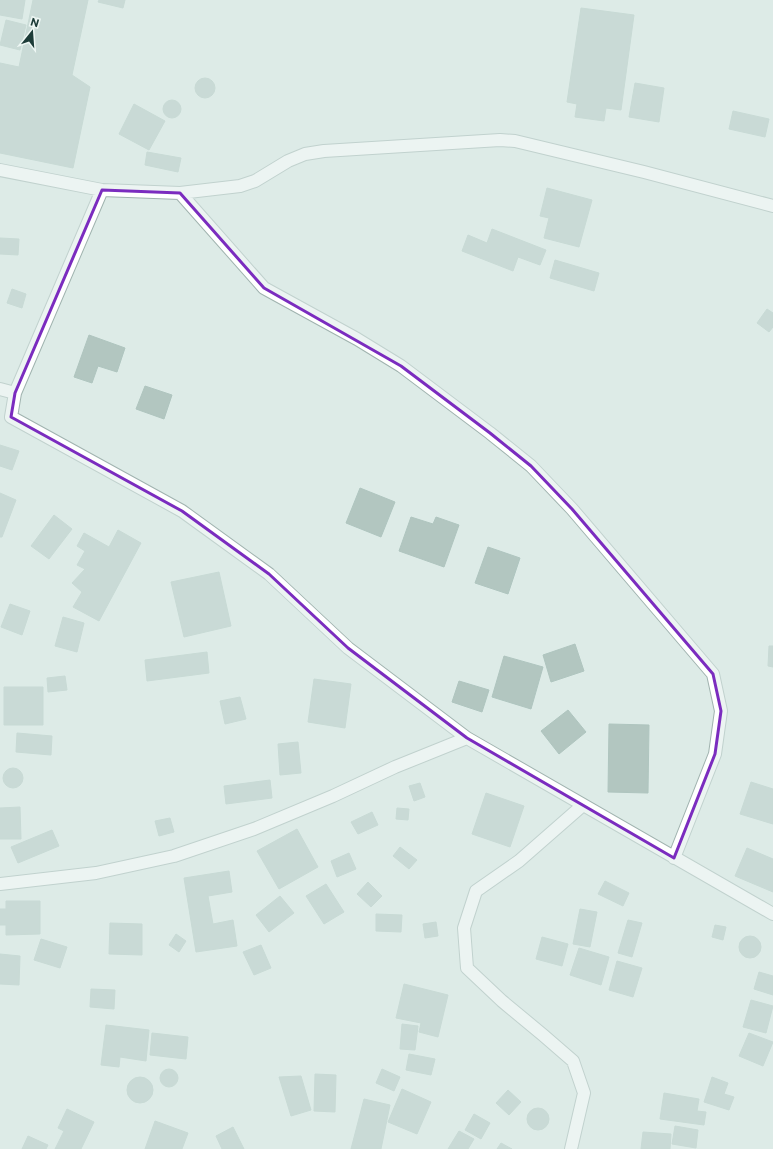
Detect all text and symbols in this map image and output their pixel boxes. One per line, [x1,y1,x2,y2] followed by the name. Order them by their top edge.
[12,12,52,52] north arrow
[29,15,41,29] text: N

